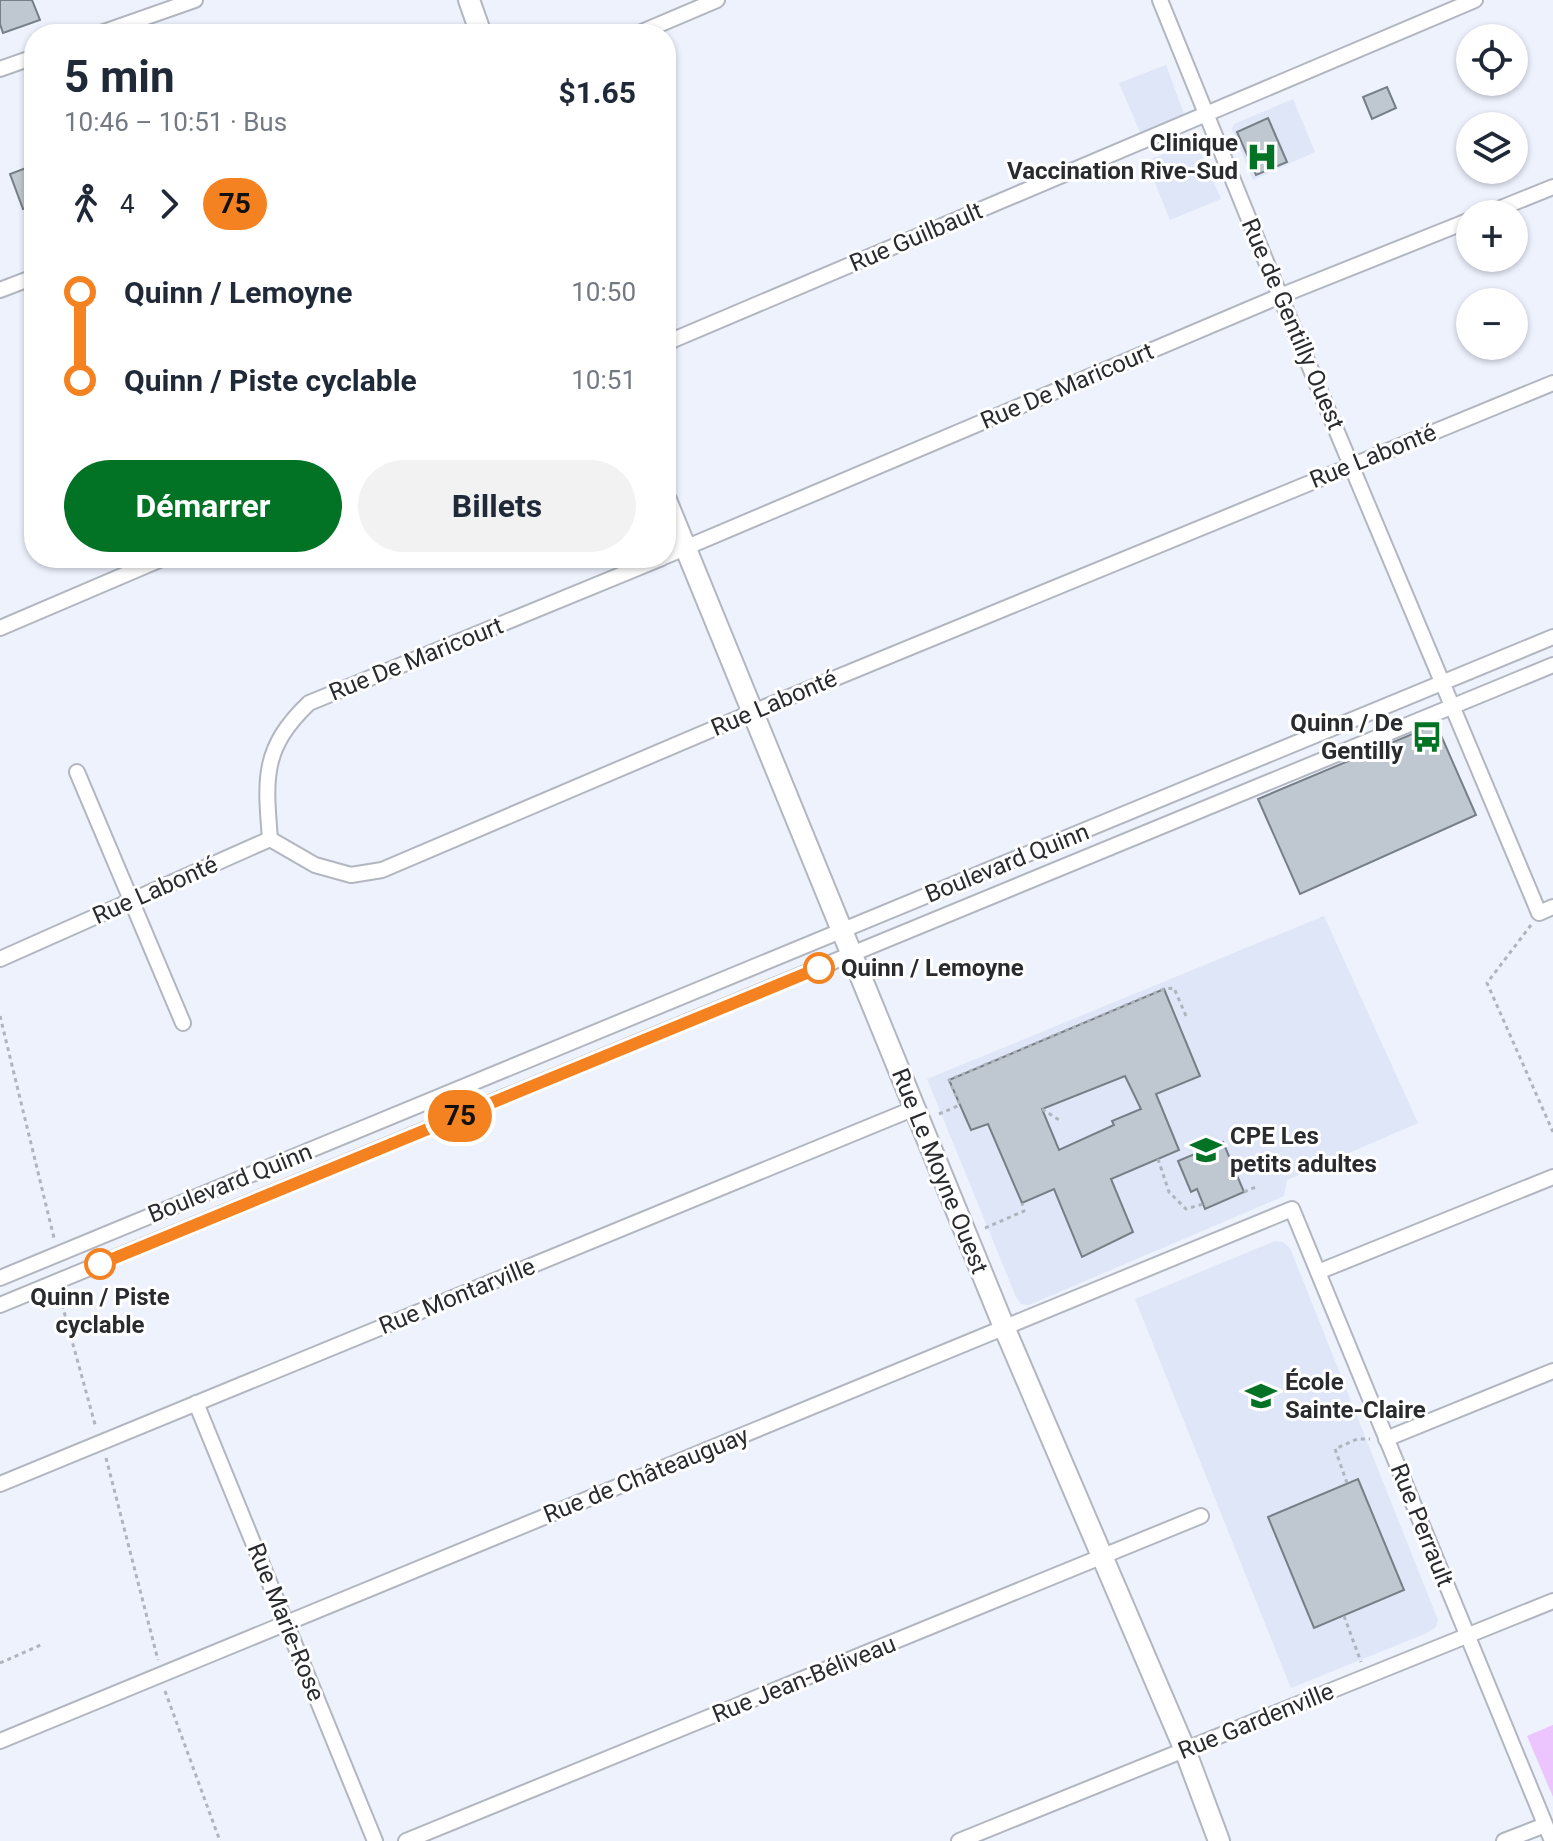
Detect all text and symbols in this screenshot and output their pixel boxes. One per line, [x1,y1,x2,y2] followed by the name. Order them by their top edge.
[1456,24,1528,360] map controls
[1456,24,1528,96] button: locate
[64,51,175,103] text: 5 min
[558,75,636,110] text: $1.65
[64,107,287,137] text: 10:46 – 10:51 · Bus
[1456,112,1528,184] button: layers
[1007,129,1238,185] place label: Clinique Vaccination Rive-Sud
[1245,140,1279,174] hospital icon: Clinique Vaccination Rive-Sud
[64,182,108,226] icon: walk
[147,182,191,226] icon: forward
[219,187,251,220] text: 75
[120,189,135,219] text: 4
[845,196,987,278] street label: Rue Guilbault
[1456,200,1528,272] button: +
[1236,214,1350,434] street label: Rue de Gentilly Ouest
[124,275,352,310] text: Quinn / Lemoyne
[571,277,636,307] text: 10:50
[1456,288,1528,360] button: −
[976,337,1158,435] street label: Rue De Maricourt
[124,363,417,398] text: Quinn / Piste cyclable
[571,365,636,395] text: 10:51
[1306,418,1440,494] street label: Rue Labonté
[64,460,342,552] button: Démarrer
[358,460,636,552] button: Billets
[325,611,507,707] street label: Rue De Maricourt
[707,664,841,742] street label: Rue Labonté
[1290,709,1404,765] place label: Quinn / De Gentilly
[1410,720,1444,754] bus stop icon: Quinn / De Gentilly
[921,817,1093,909] street label: Boulevard Quinn
[88,850,222,930] street label: Rue Labonté
[804,953,834,983] marker: Quinn / Lemoyne
[841,954,1024,982] place label: Quinn / Lemoyne
[886,1064,994,1278] street label: Rue Le Moyne Ouest
[424,1090,496,1142] line badge: 75
[444,1099,476,1132] text: 75
[1230,1122,1377,1178] place label: CPE Les petits adultes
[1189,1133,1223,1167] school or university icon: CPE Les petits adultes
[144,1137,316,1229] street label: Boulevard Quinn
[85,1249,115,1279] marker: Quinn / Piste cyclable
[375,1252,539,1340] street label: Rue Montarville
[30,1283,170,1339] place label: Quinn / Piste cyclable
[1285,1368,1426,1424] place label: École Sainte-Claire
[1244,1379,1278,1413] school or university icon: École Sainte-Claire
[539,1421,753,1529] street label: Rue de Châteauguay
[1385,1459,1459,1591] street label: Rue Perrault
[242,1539,330,1705] street label: Rue Marie-Rose
[708,1629,900,1729] street label: Rue Jean-Béliveau
[1174,1677,1338,1765] street label: Rue Gardenville

